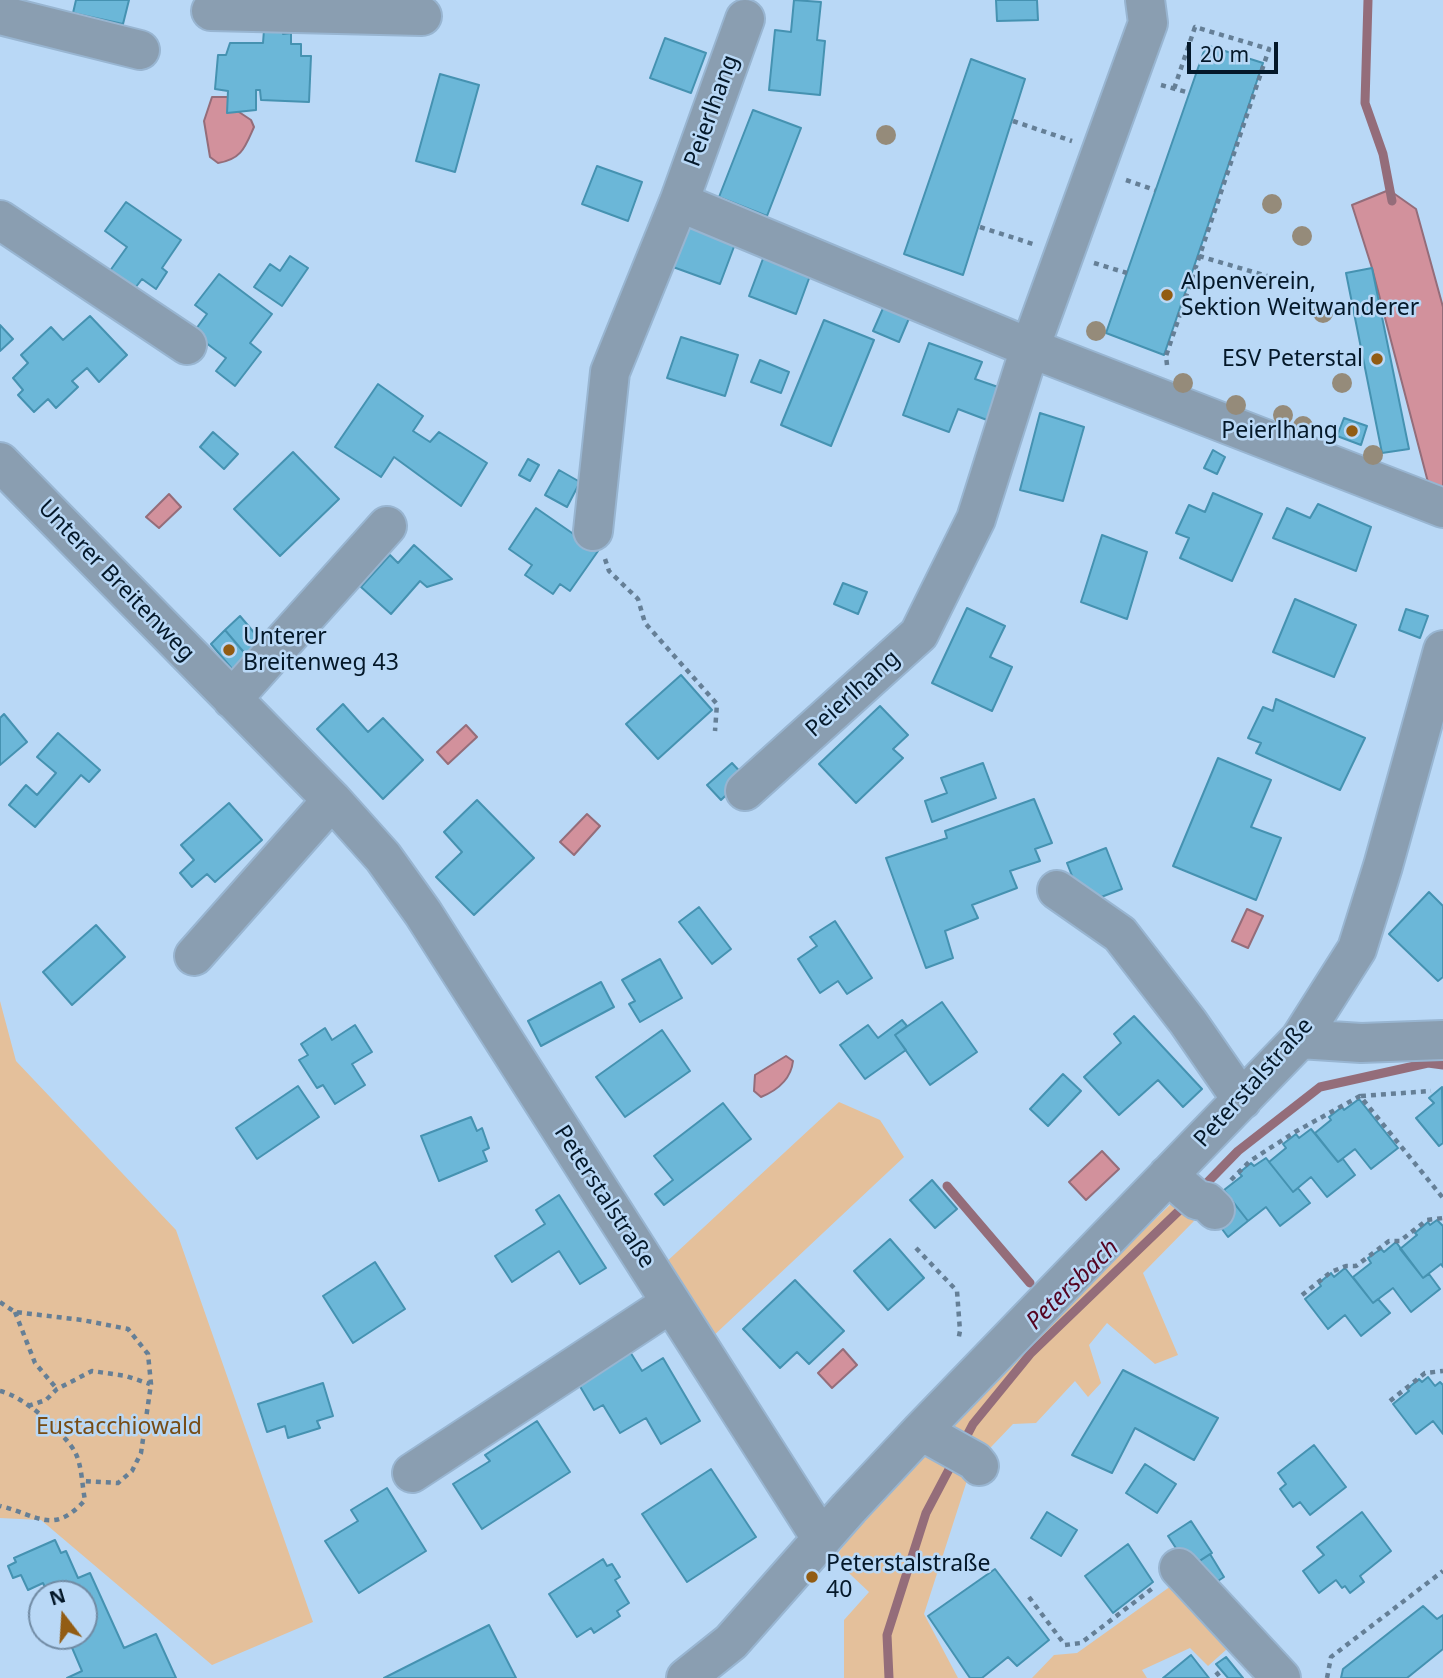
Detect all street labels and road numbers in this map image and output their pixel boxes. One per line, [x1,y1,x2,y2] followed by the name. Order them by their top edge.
[679,51,745,171] street label: Peierlhang
[32,495,200,667] street label: Unterer Breitenweg
[800,645,906,743] street label: Peierlhang
[1189,1013,1319,1153] street label: Peterstalstraße
[548,1120,660,1274] street label: Peterstalstraße

